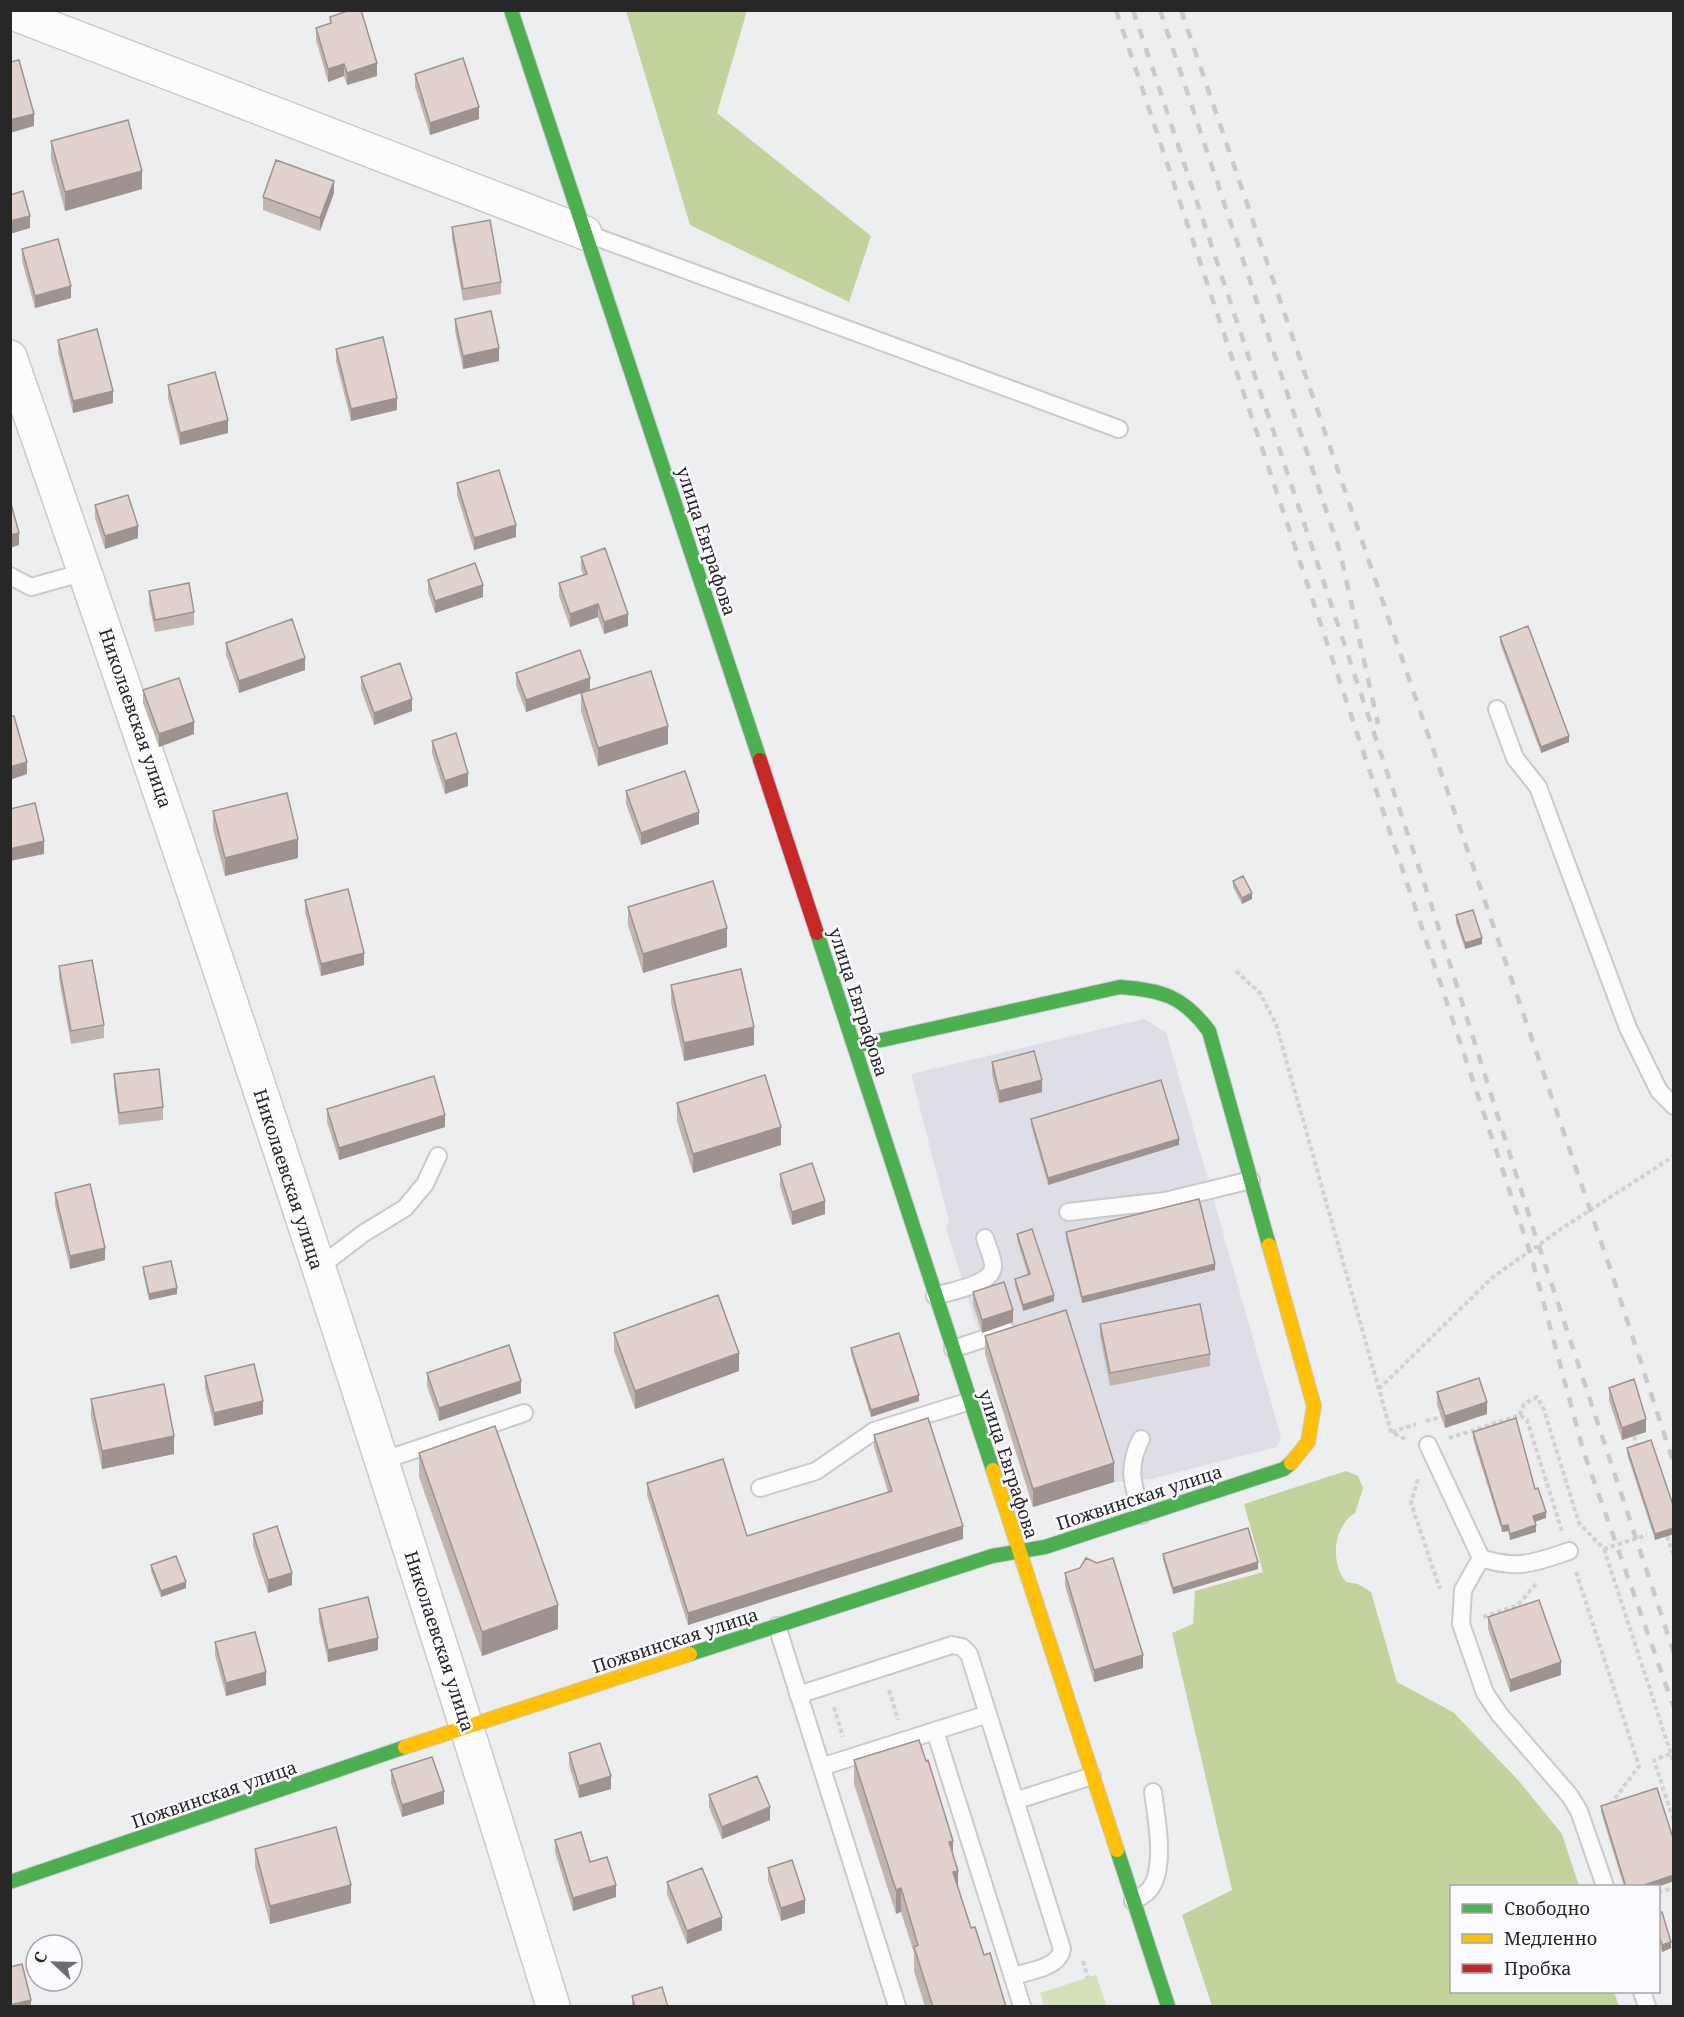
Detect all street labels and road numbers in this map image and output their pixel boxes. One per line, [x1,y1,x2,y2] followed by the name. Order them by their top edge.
[672,463,742,619] street label: улица Евграфова
[94,625,178,811] street label: Николаевская улица
[824,924,894,1080] street label: улица Евграфова
[248,1086,330,1272] street label: Николаевская улица
[974,1386,1044,1542] street label: улица Евграфова
[1053,1459,1225,1535] street label: Пожвинская улица
[399,1548,481,1734] street label: Николаевская улица
[589,1602,761,1678] street label: Пожвинская улица
[128,1754,300,1834] street label: Пожвинская улица

